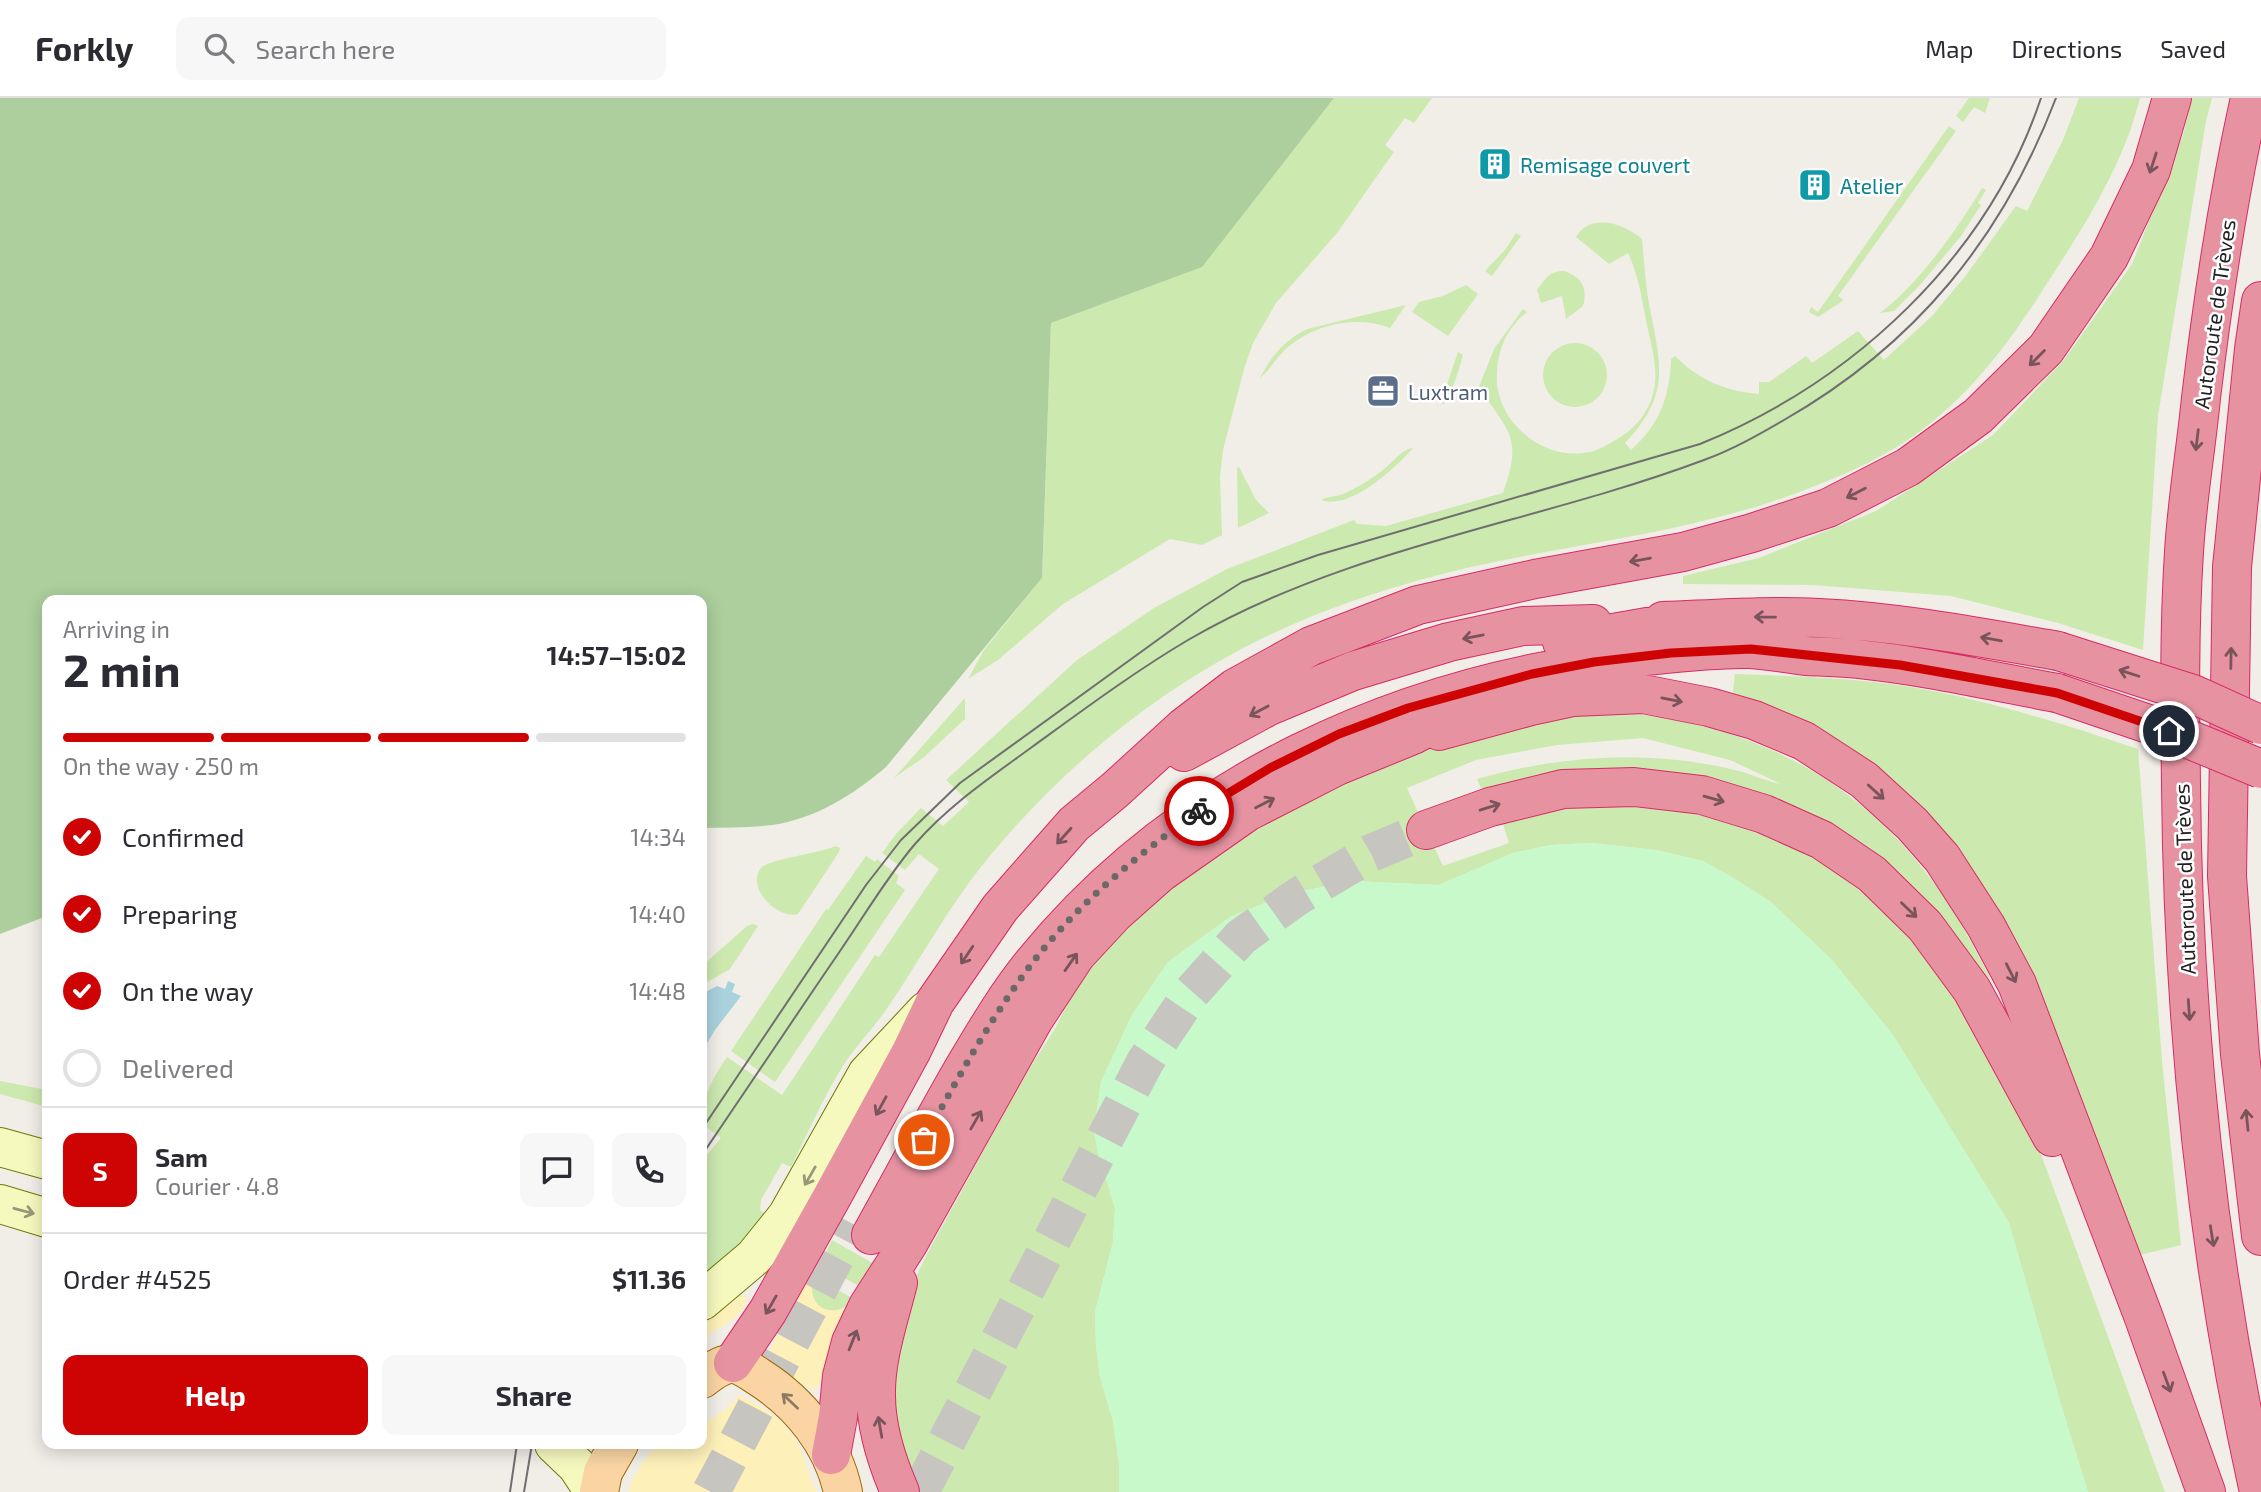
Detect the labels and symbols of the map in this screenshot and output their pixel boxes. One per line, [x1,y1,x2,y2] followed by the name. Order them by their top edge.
[1476,145,1514,183] building icon: Remisage couvert
[1520,152,1690,177] place label: Remisage couvert
[2145,152,2158,174] one-way arrow
[1796,166,1834,204] building icon: Atelier
[1840,173,1904,198] place label: Atelier
[2188,218,2240,410] street label: Autoroute de Trèves
[2029,349,2046,366] one-way arrow
[1364,372,1402,410] office icon: Luxtram
[1408,379,1488,404] place label: Luxtram
[2190,428,2203,451] one-way arrow
[1847,487,1867,501] one-way arrow
[1629,554,1652,567] one-way arrow
[1753,610,1776,624] one-way arrow
[1462,630,1485,644] one-way arrow
[1980,632,2003,645] one-way arrow
[2224,647,2238,670] one-way arrow
[2119,666,2141,678] one-way arrow
[1660,693,1683,707] one-way arrow
[2139,701,2199,761] pin
[1249,705,1270,718] one-way arrow
[1164,776,1234,846] courier
[2168,783,2200,975] street label: Autoroute de Trèves
[1867,784,1885,800] one-way arrow
[1703,794,1725,807] one-way arrow
[1254,796,1275,810] one-way arrow
[1479,800,1501,813] one-way arrow
[1056,826,1072,844] one-way arrow
[1900,901,1917,918] one-way arrow
[960,945,974,964] one-way arrow
[1064,953,1079,972] one-way arrow
[2004,962,2018,983] one-way arrow
[2183,998,2196,1021] one-way arrow
[874,1096,888,1116] one-way arrow
[2240,1109,2253,1131] one-way arrow
[894,1110,954,1170] pin
[969,1110,983,1130] one-way arrow
[803,1165,817,1185] one-way arrow
[12,1205,35,1218] one-way arrow
[2206,1224,2219,1247] one-way arrow
[763,1295,777,1315] one-way arrow
[847,1330,860,1352] one-way arrow
[2162,1371,2174,1393] one-way arrow
[782,1392,799,1409] one-way arrow
[873,1416,886,1439] one-way arrow

